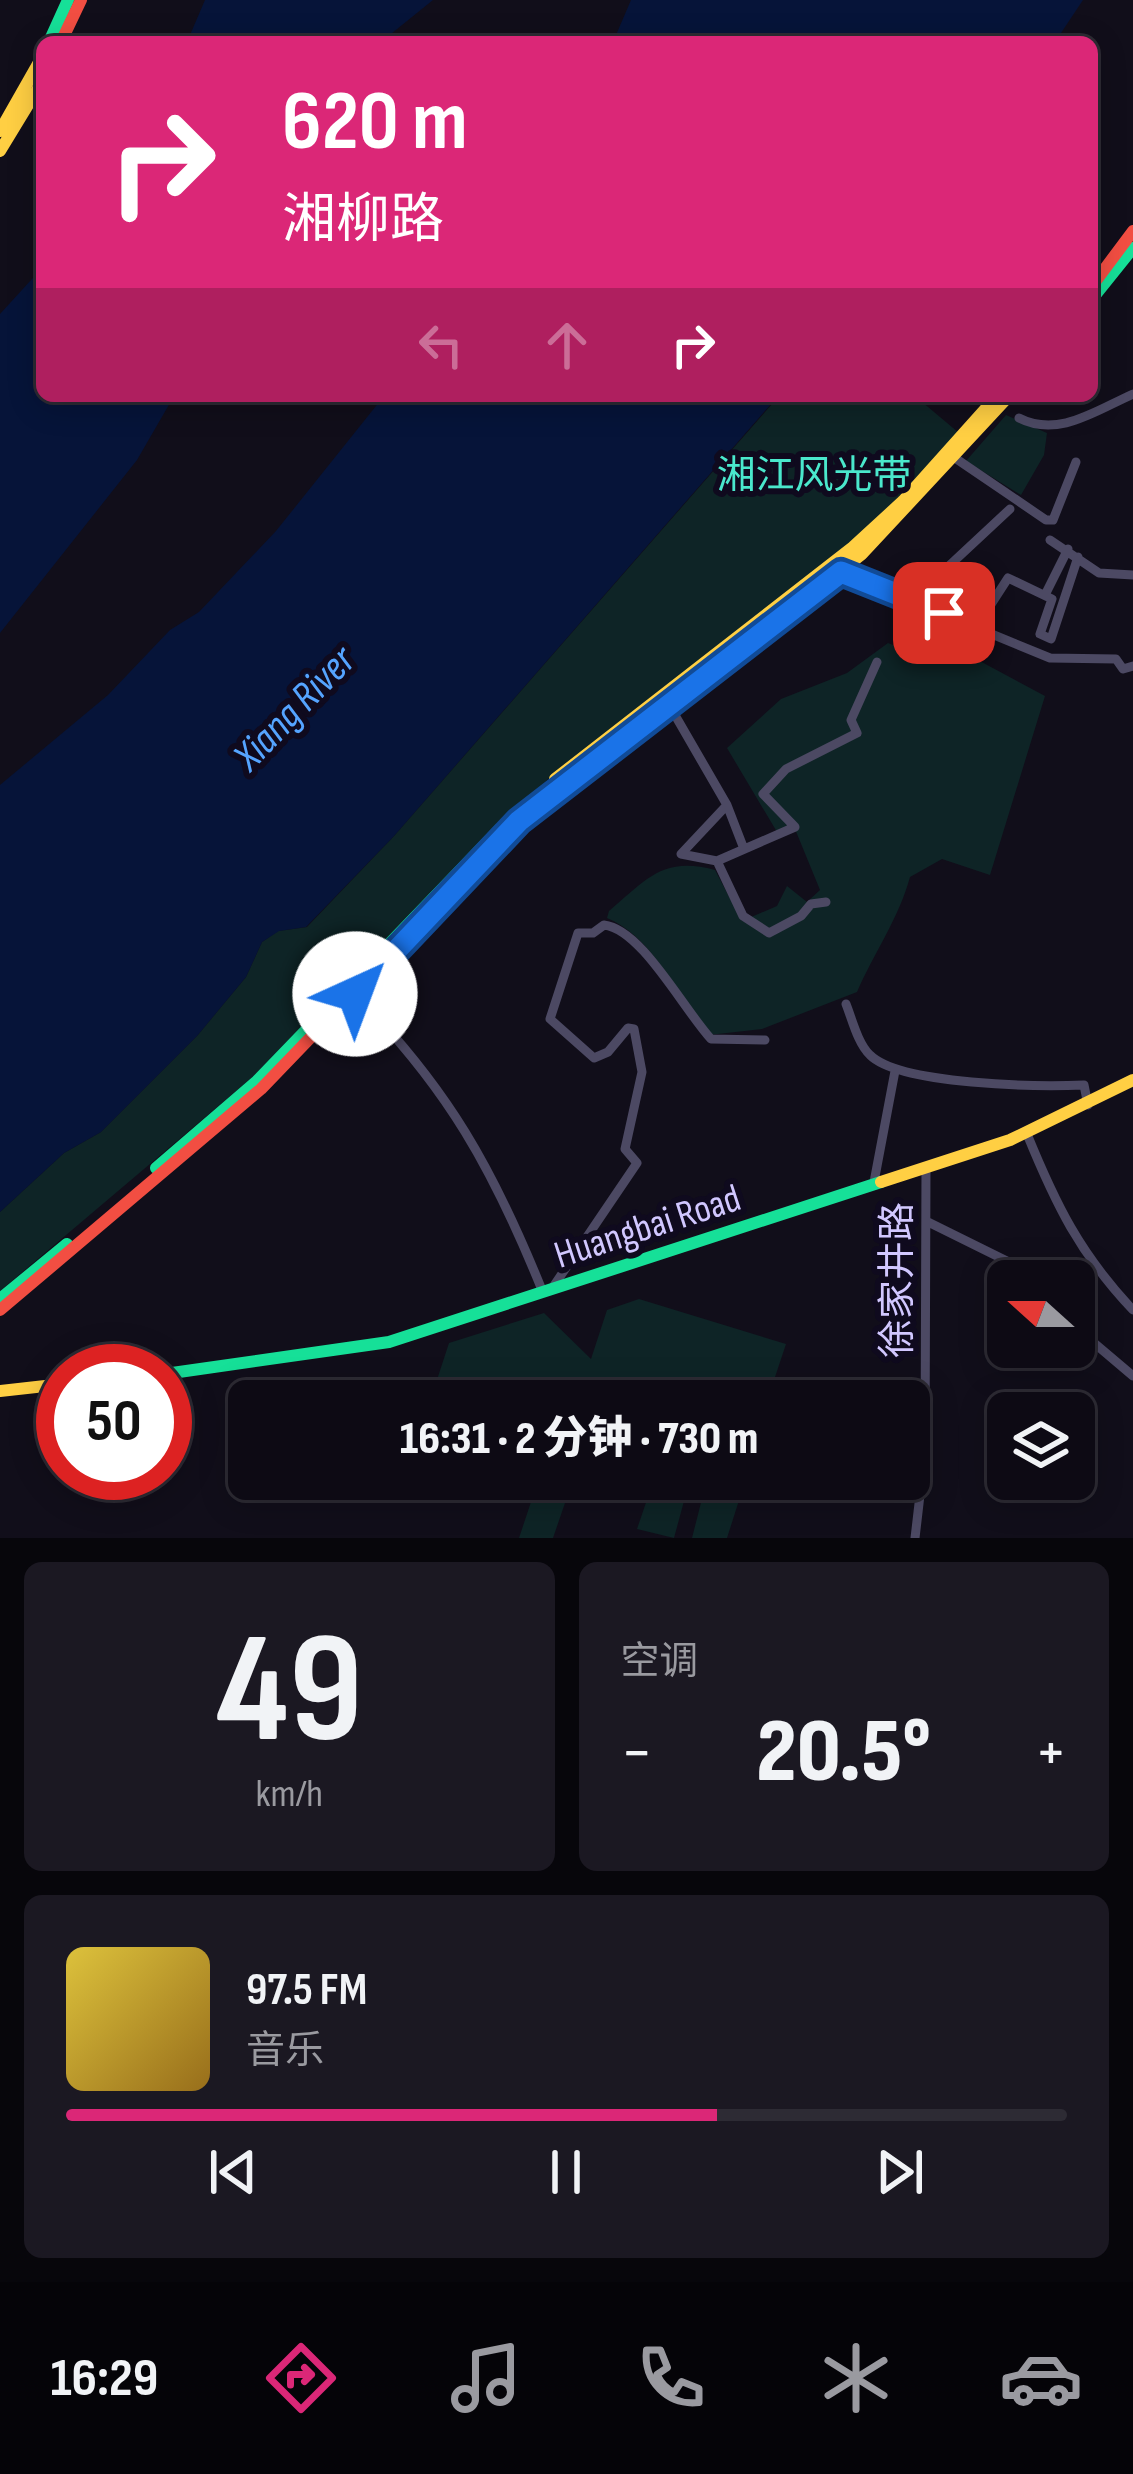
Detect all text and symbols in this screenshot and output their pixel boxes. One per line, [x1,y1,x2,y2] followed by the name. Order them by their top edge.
[282,72,468,173] text: 620 m
[84,84,240,240] icon: right
[282,188,444,253] text: 湘柳路
[408,312,474,378] icon: left
[534,312,600,378] icon: ahead
[660,312,726,378] icon: right
[716,453,912,500] park label: 湘江风光带
[893,562,995,664] pin
[911,580,977,646] icon: arrive
[222,634,368,783] water label: Xiang River
[292,931,418,1057] position arrow
[549,1175,747,1280] street label: Huangbai Road
[875,1202,922,1358] street label: 徐家井路
[987,1260,1095,1368] north arrow
[987,1260,1095,1500] map controls
[36,1344,192,1500] speed limit sign: 50
[987,1392,1095,1500] button: layers
[400,1412,758,1467] text: 16:31 · 2 分钟 · 730 m
[216,1599,363,1786] text: 49
[621,1639,699,1686] text: 空调
[756,1699,931,1807] text: 20.5°
[621,1714,653,1793] text: −
[1035,1714,1067,1793] text: +
[256,1771,323,1818] text: km/h
[246,1963,367,2018] text: 97.5 FM
[246,2028,324,2075] text: 音乐
[200,2139,266,2205] icon: previous
[533,2139,599,2205] icon: pause
[867,2139,933,2205] icon: next
[259,2336,343,2420] icon: directions
[444,2336,528,2420] icon: music
[629,2336,713,2420] icon: phone
[814,2336,898,2420] icon: climate
[999,2336,1083,2420] icon: car
[50,2346,158,2411] text: 16:29

